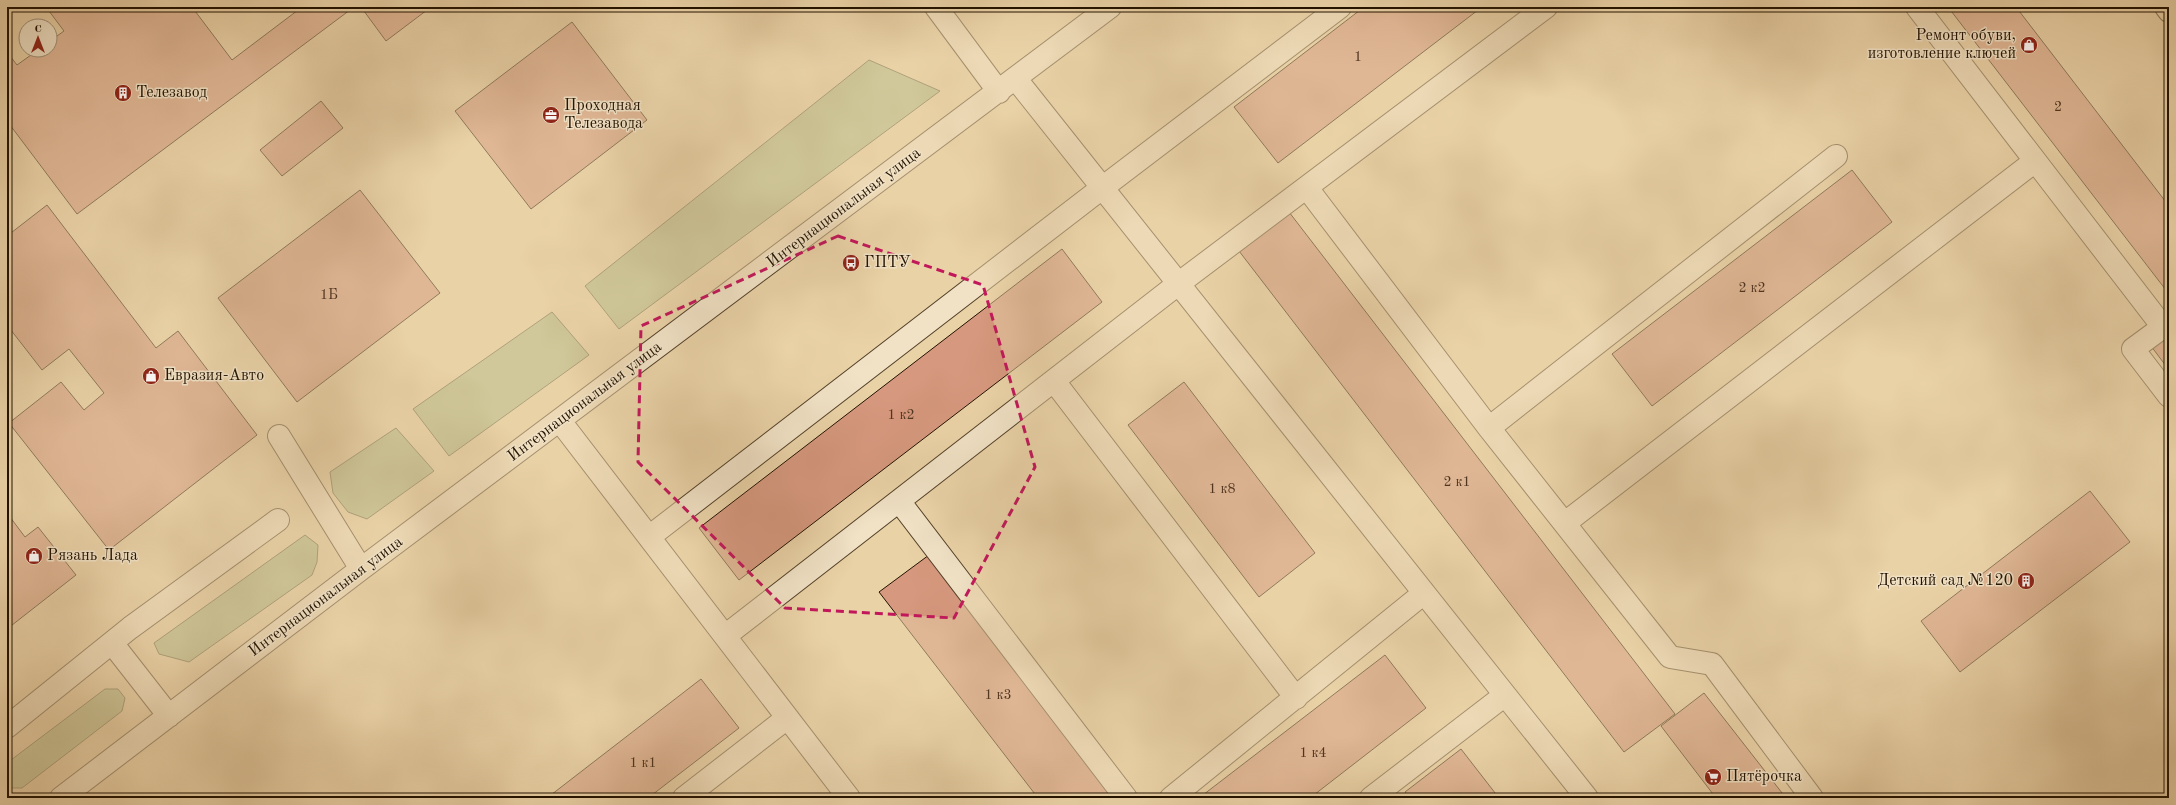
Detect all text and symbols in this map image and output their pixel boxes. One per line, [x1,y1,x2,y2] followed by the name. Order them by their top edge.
[18,18,58,58] north arrow
[34,24,42,35] text: С
[1868,28,2016,62] place label: Ремонт обуви, изготовление ключей
[2019,35,2039,55] shop icon: Ремонт обуви, изготовление ключей
[1354,50,1362,64] house number: 1
[113,83,133,103] building icon: Телезавод
[136,85,207,101] place label: Телезавод
[564,98,643,132] place label: Проходная Телезавода
[2054,100,2062,114] house number: 2
[541,105,561,125] office icon: Проходная Телезавода
[764,145,924,271] street label: Интернациональная улица
[841,253,861,273] bus stop icon: ГПТУ
[864,255,911,271] place label: ГПТУ
[1738,281,1766,295] house number: 2 к2
[320,288,338,302] house number: 1Б
[505,339,665,465] street label: Интернациональная улица
[141,366,161,386] shop icon: Евразия-Авто
[164,368,264,384] place label: Евразия-Авто
[887,408,915,422] house number: 1 к2
[1443,475,1471,489] house number: 2 к1
[1208,482,1236,496] house number: 1 к8
[246,534,406,660] street label: Интернациональная улица
[24,546,44,566] shop icon: Рязань Лада
[47,548,138,564] place label: Рязань Лада
[2016,571,2036,591] building icon: Детский сад №120
[1877,573,2013,589] place label: Детский сад №120
[984,688,1012,702] house number: 1 к3
[1299,746,1327,760] house number: 1 к4
[629,756,657,770] house number: 1 к1
[1703,767,1723,787] supermarket icon: Пятёрочка
[1726,769,1802,785] place label: Пятёрочка

